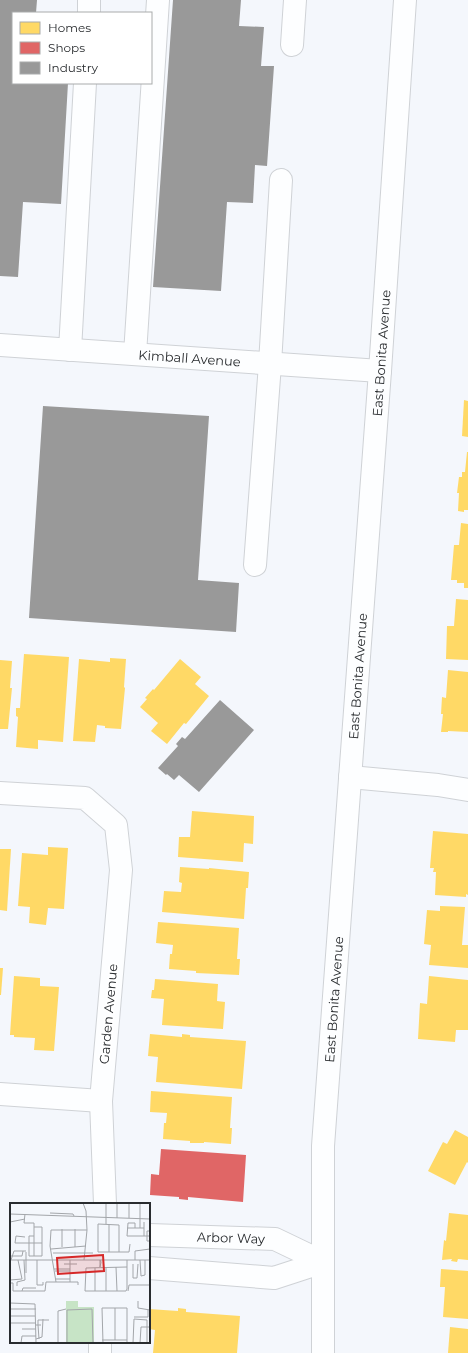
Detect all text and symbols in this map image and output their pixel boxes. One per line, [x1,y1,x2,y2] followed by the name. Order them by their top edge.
[12,12,152,84] legend
[48,20,91,35] text: Homes
[48,40,85,55] text: Shops
[48,60,98,75] text: Industry
[369,289,393,417] street label: East Bonita Avenue
[138,346,241,369] street label: Kimball Avenue
[345,612,370,740] street label: East Bonita Avenue
[321,935,346,1063] street label: East Bonita Avenue
[96,963,120,1065] street label: Garden Avenue
[10,1203,150,1343] inset map
[197,1229,266,1247] street label: Arbor Way

